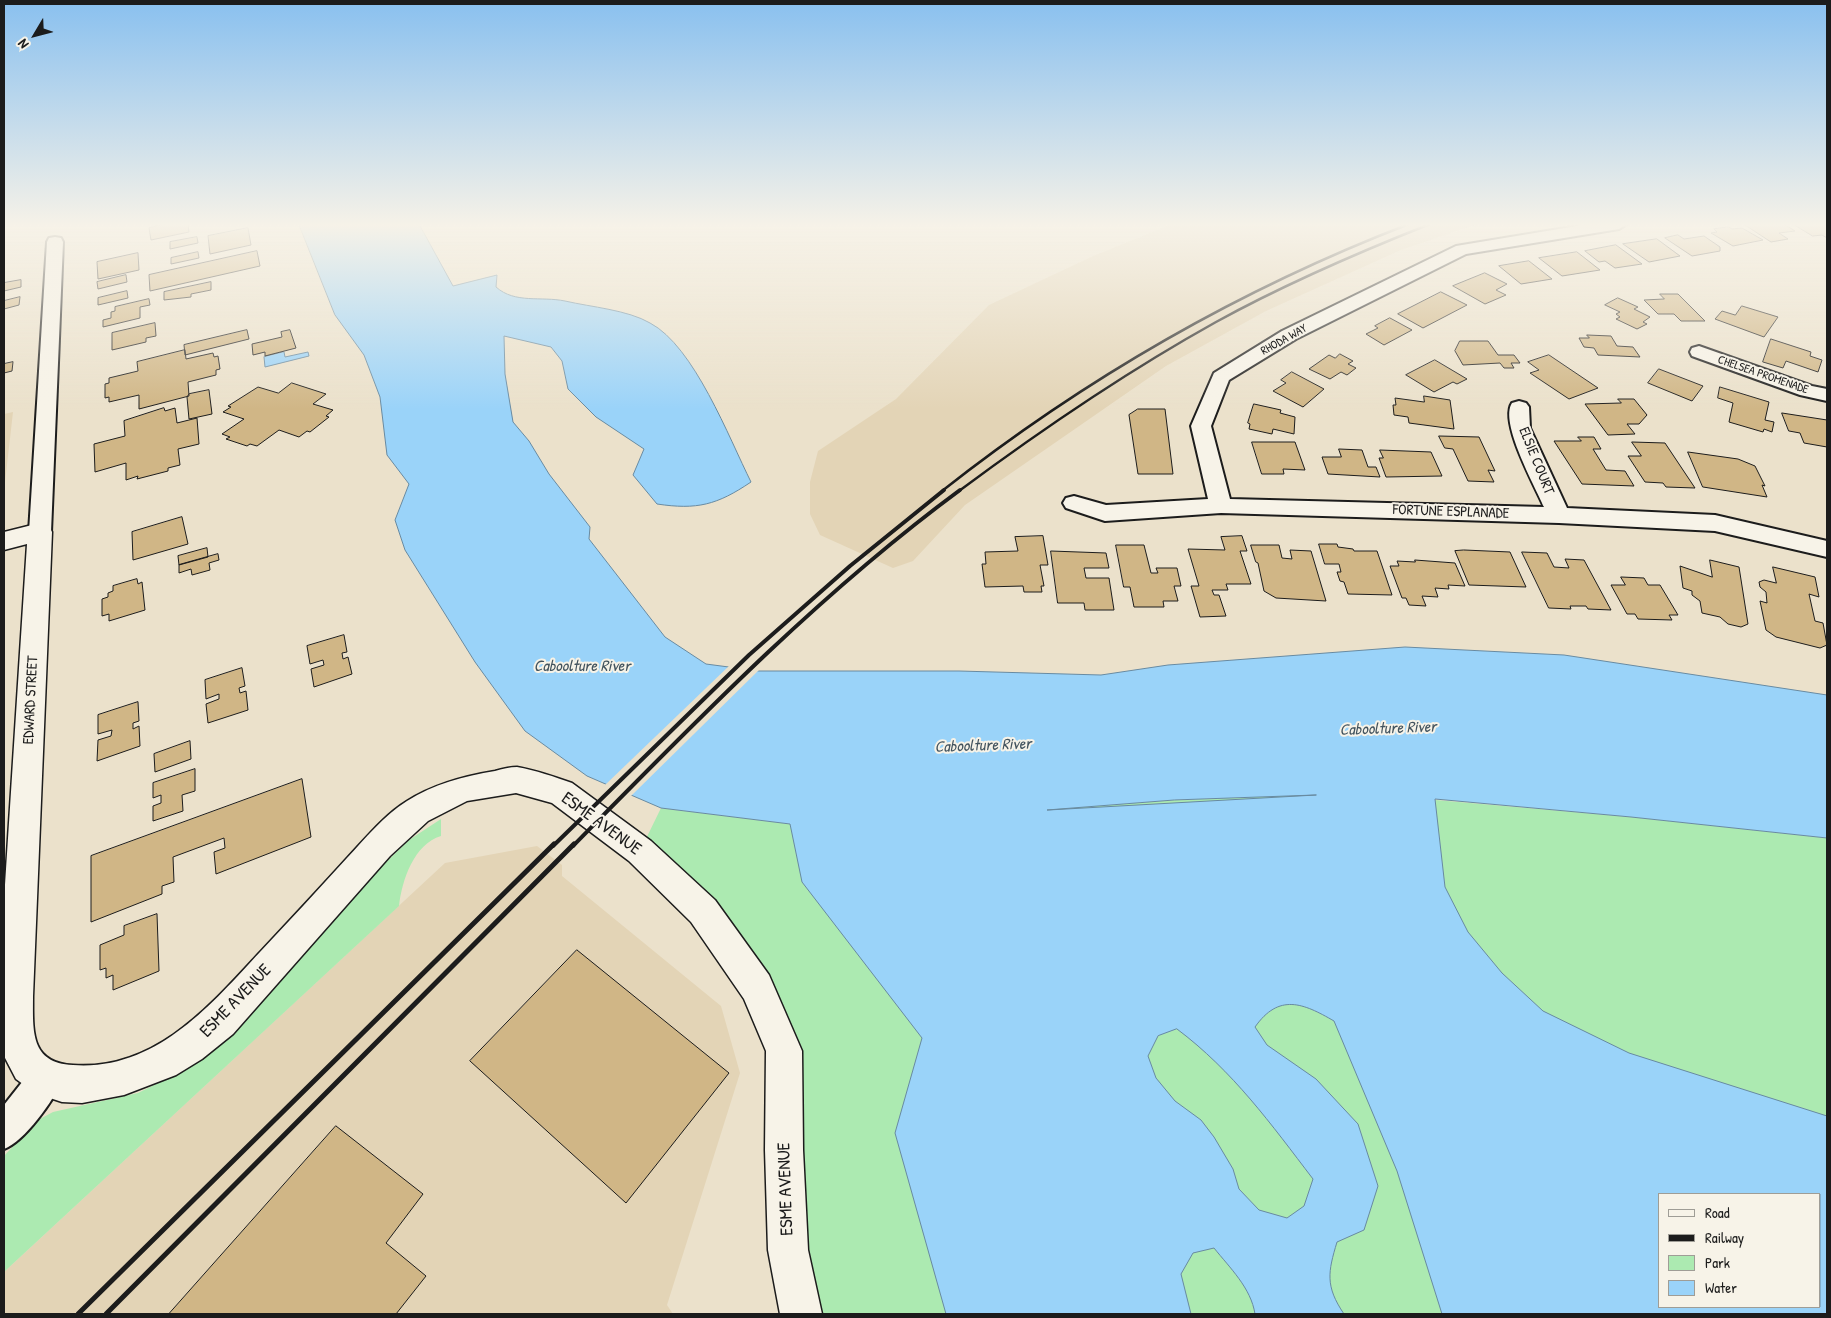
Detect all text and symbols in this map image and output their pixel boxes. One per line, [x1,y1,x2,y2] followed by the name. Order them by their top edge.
[10,10,60,60] north arrow
[13,36,32,53] text: N
[1258,321,1310,359] street label: RHODA WAY
[1716,353,1810,397] street label: CHELSEA PROMENADE
[1514,425,1558,497] street label: ELSIE COURT
[1392,501,1510,523] street label: FORTUNE ESPLANADE
[20,655,42,745] street label: EDWARD STREET
[534,657,630,677] water label: Caboolture River
[1339,718,1437,740] water label: Caboolture River
[934,735,1032,757] water label: Caboolture River
[557,788,645,860] street label: ESME AVENUE
[196,960,276,1042] street label: ESME AVENUE
[774,1142,798,1236] street label: ESME AVENUE
[1658,1193,1821,1308] legend
[1705,1202,1730,1223] text: Road
[1705,1227,1744,1248] text: Railway
[1705,1252,1730,1273] text: Park
[1705,1277,1737,1298] text: Water

